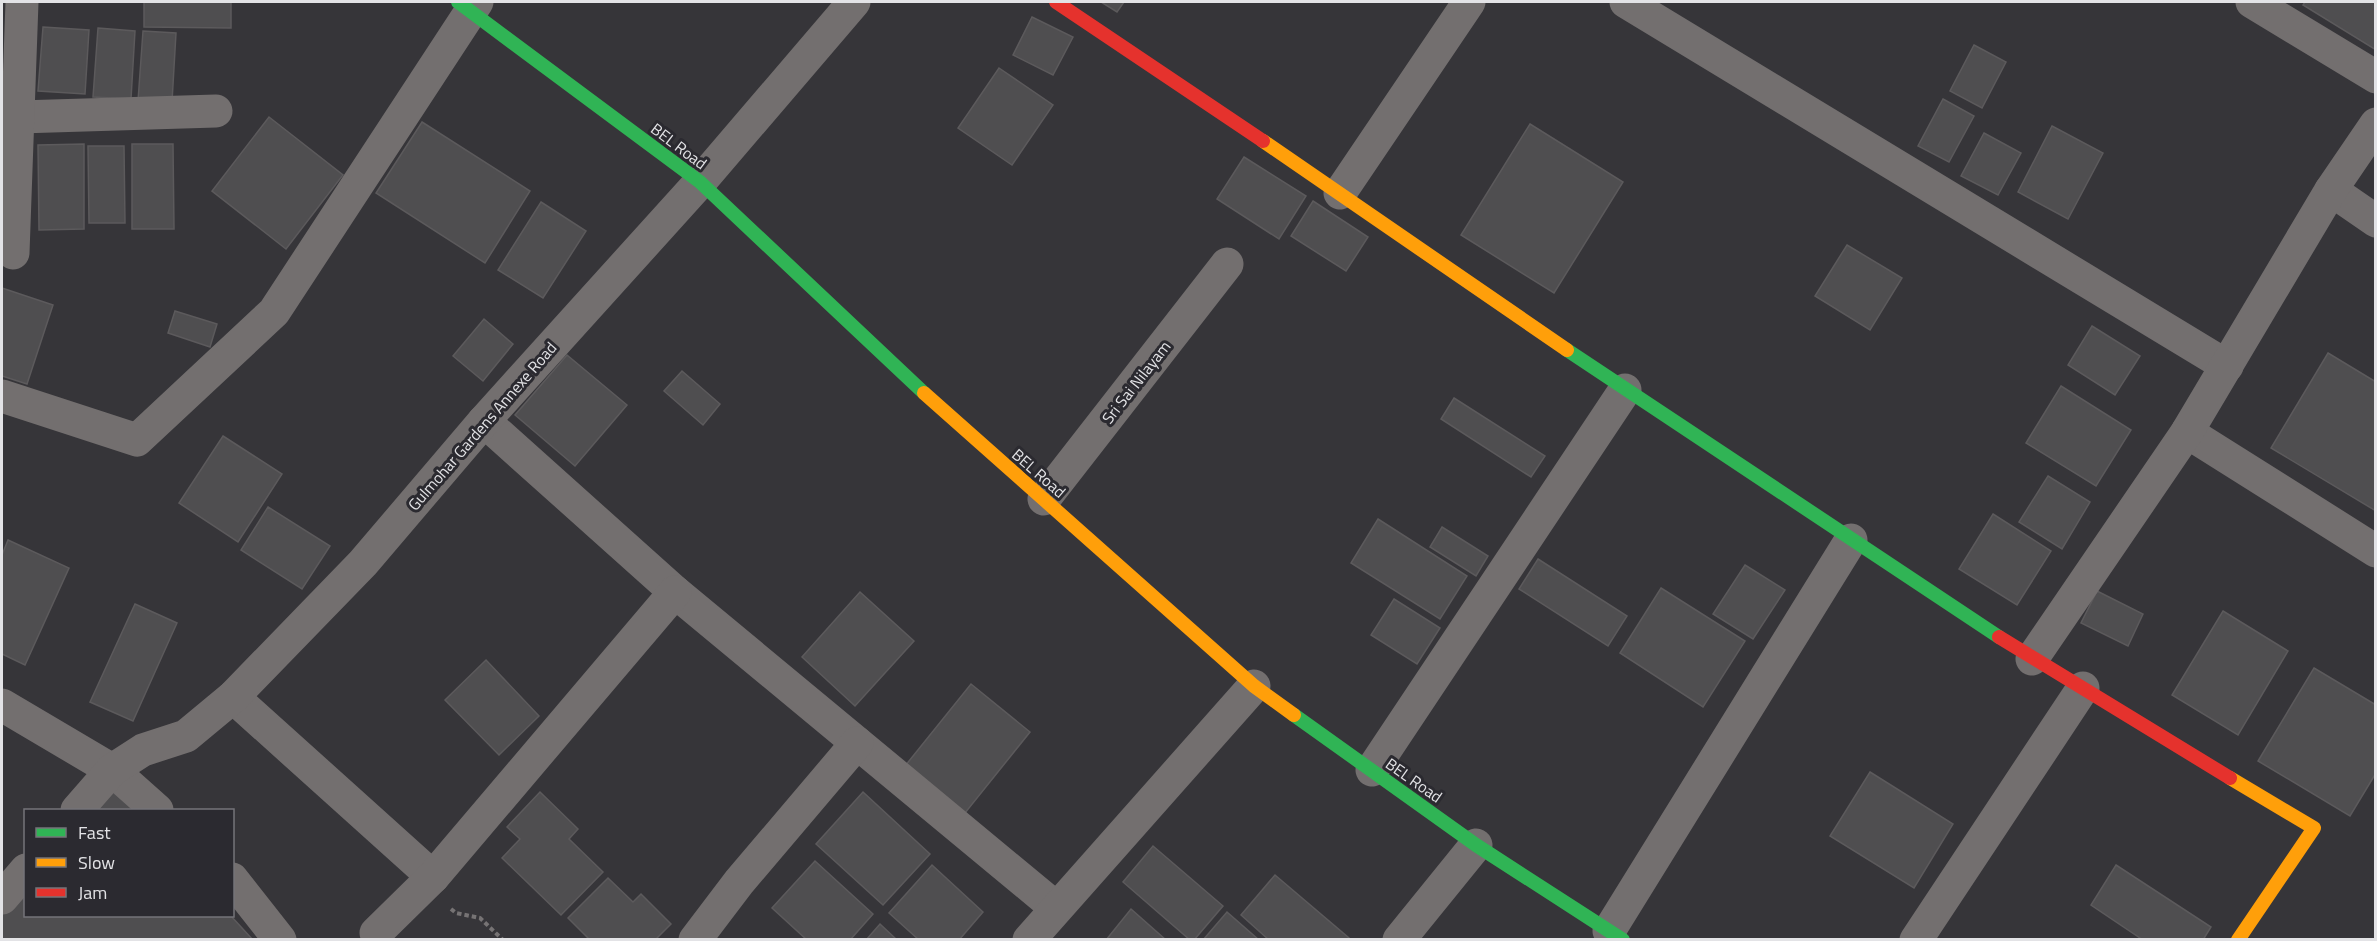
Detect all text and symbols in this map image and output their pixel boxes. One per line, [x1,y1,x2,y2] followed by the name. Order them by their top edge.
[646,117,712,175] street label: BEL Road
[1096,335,1176,429] street label: Sri Sai Nilayam
[402,336,562,516] street label: Gulmohar Gardens Annexe Road
[1007,443,1071,503] street label: BEL Road
[1381,752,1447,808] street label: BEL Road
[24,809,234,917] legend
[78,819,111,846] text: Fast
[78,849,115,876] text: Slow
[78,879,107,906] text: Jam

